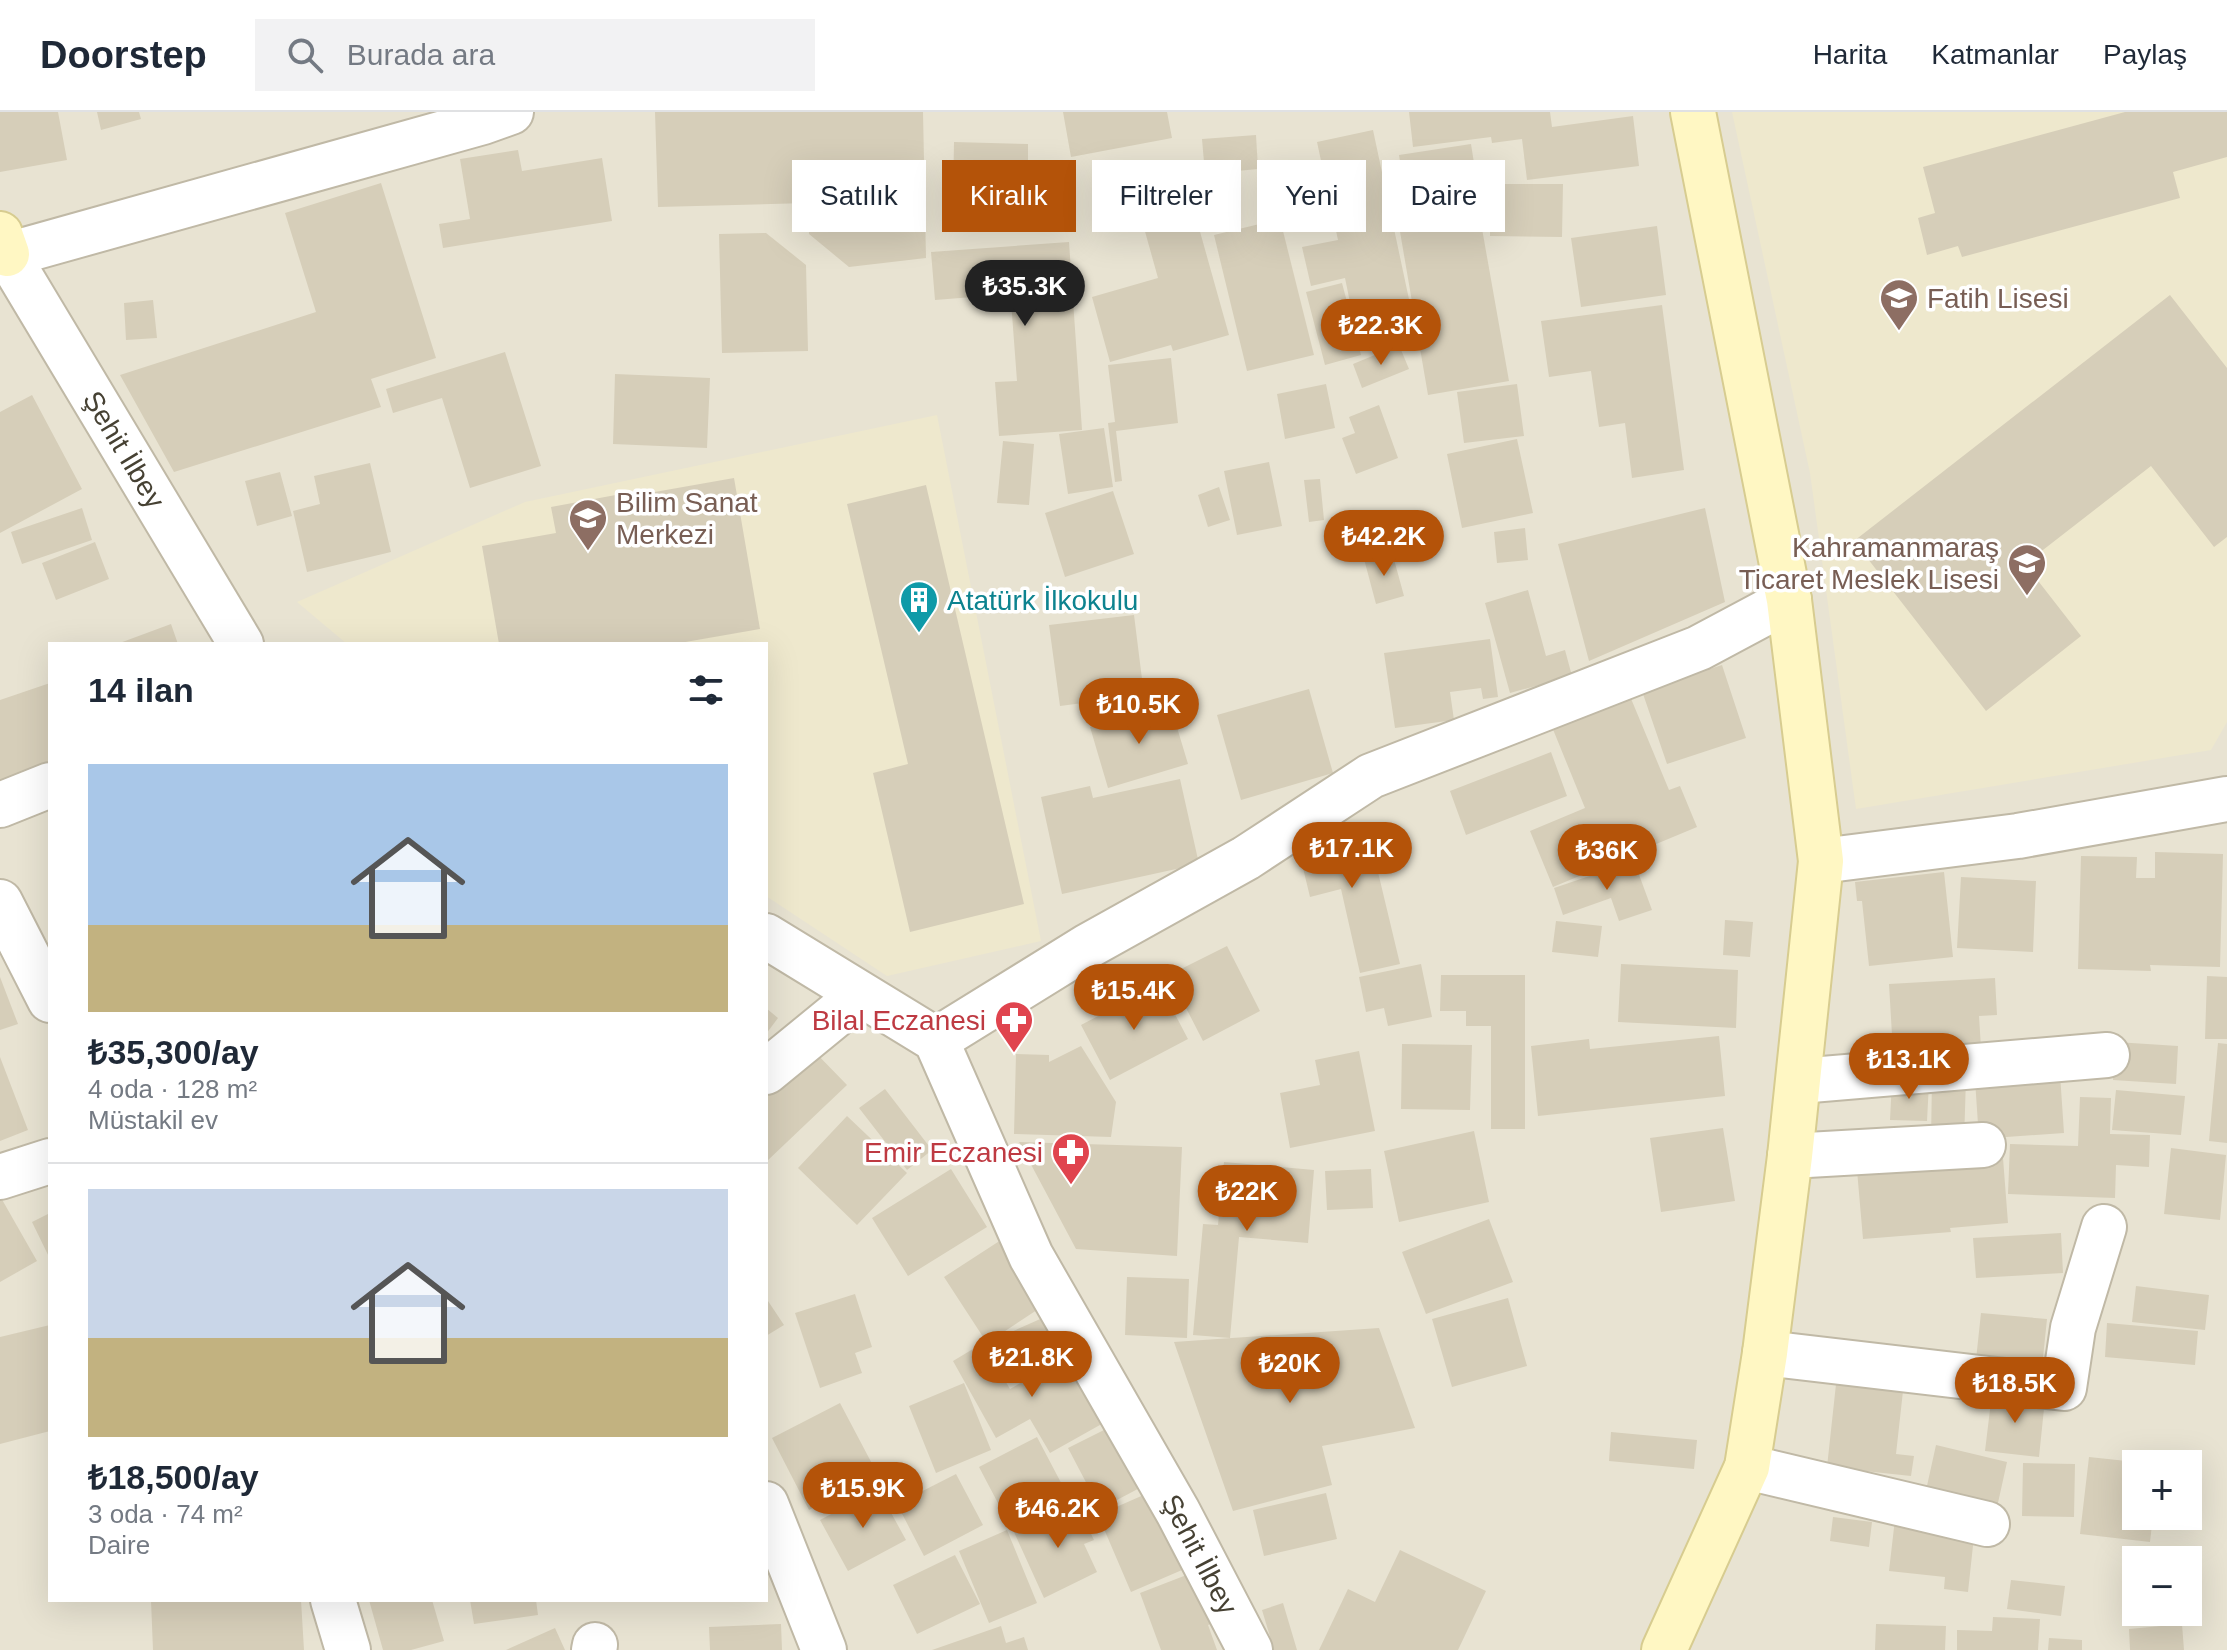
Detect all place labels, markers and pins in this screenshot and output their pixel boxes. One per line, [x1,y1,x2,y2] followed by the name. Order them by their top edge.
[960,260,1090,328] pin: ₺35.3K
[1878,277,1920,332] school or university icon: Fatih Lisesi
[1927,283,2069,314] place label: Fatih Lisesi
[1316,299,1446,367] pin: ₺22.3K
[616,487,758,550] place label: Bilim Sanat Merkezi
[567,497,609,552] school or university icon: Bilim Sanat Merkezi
[1319,510,1449,578] pin: ₺42.2K
[1739,532,1999,595] place label: Kahramanmaraş Ticaret Meslek Lisesi
[2006,542,2048,597] school or university icon: Kahramanmaraş Ticaret Meslek Lisesi
[898,579,940,634] building icon: Atatürk İlkokulu
[947,585,1138,616] place label: Atatürk İlkokulu
[1074,678,1204,746] pin: ₺10.5K
[1287,822,1417,890] pin: ₺17.1K
[1560,824,1654,892] pin: ₺36K
[1069,964,1199,1032] pin: ₺15.4K
[993,999,1035,1054] pharmacy icon: Bilal Eczanesi
[812,1005,986,1036] place label: Bilal Eczanesi
[1844,1033,1974,1101] pin: ₺13.1K
[1050,1131,1092,1186] pharmacy icon: Emir Eczanesi
[864,1137,1043,1168] place label: Emir Eczanesi
[1200,1165,1294,1233] pin: ₺22K
[967,1331,1097,1399] pin: ₺21.8K
[1243,1337,1337,1405] pin: ₺20K
[1950,1357,2080,1425] pin: ₺18.5K
[798,1462,928,1530] pin: ₺15.9K
[993,1482,1123,1550] pin: ₺46.2K

